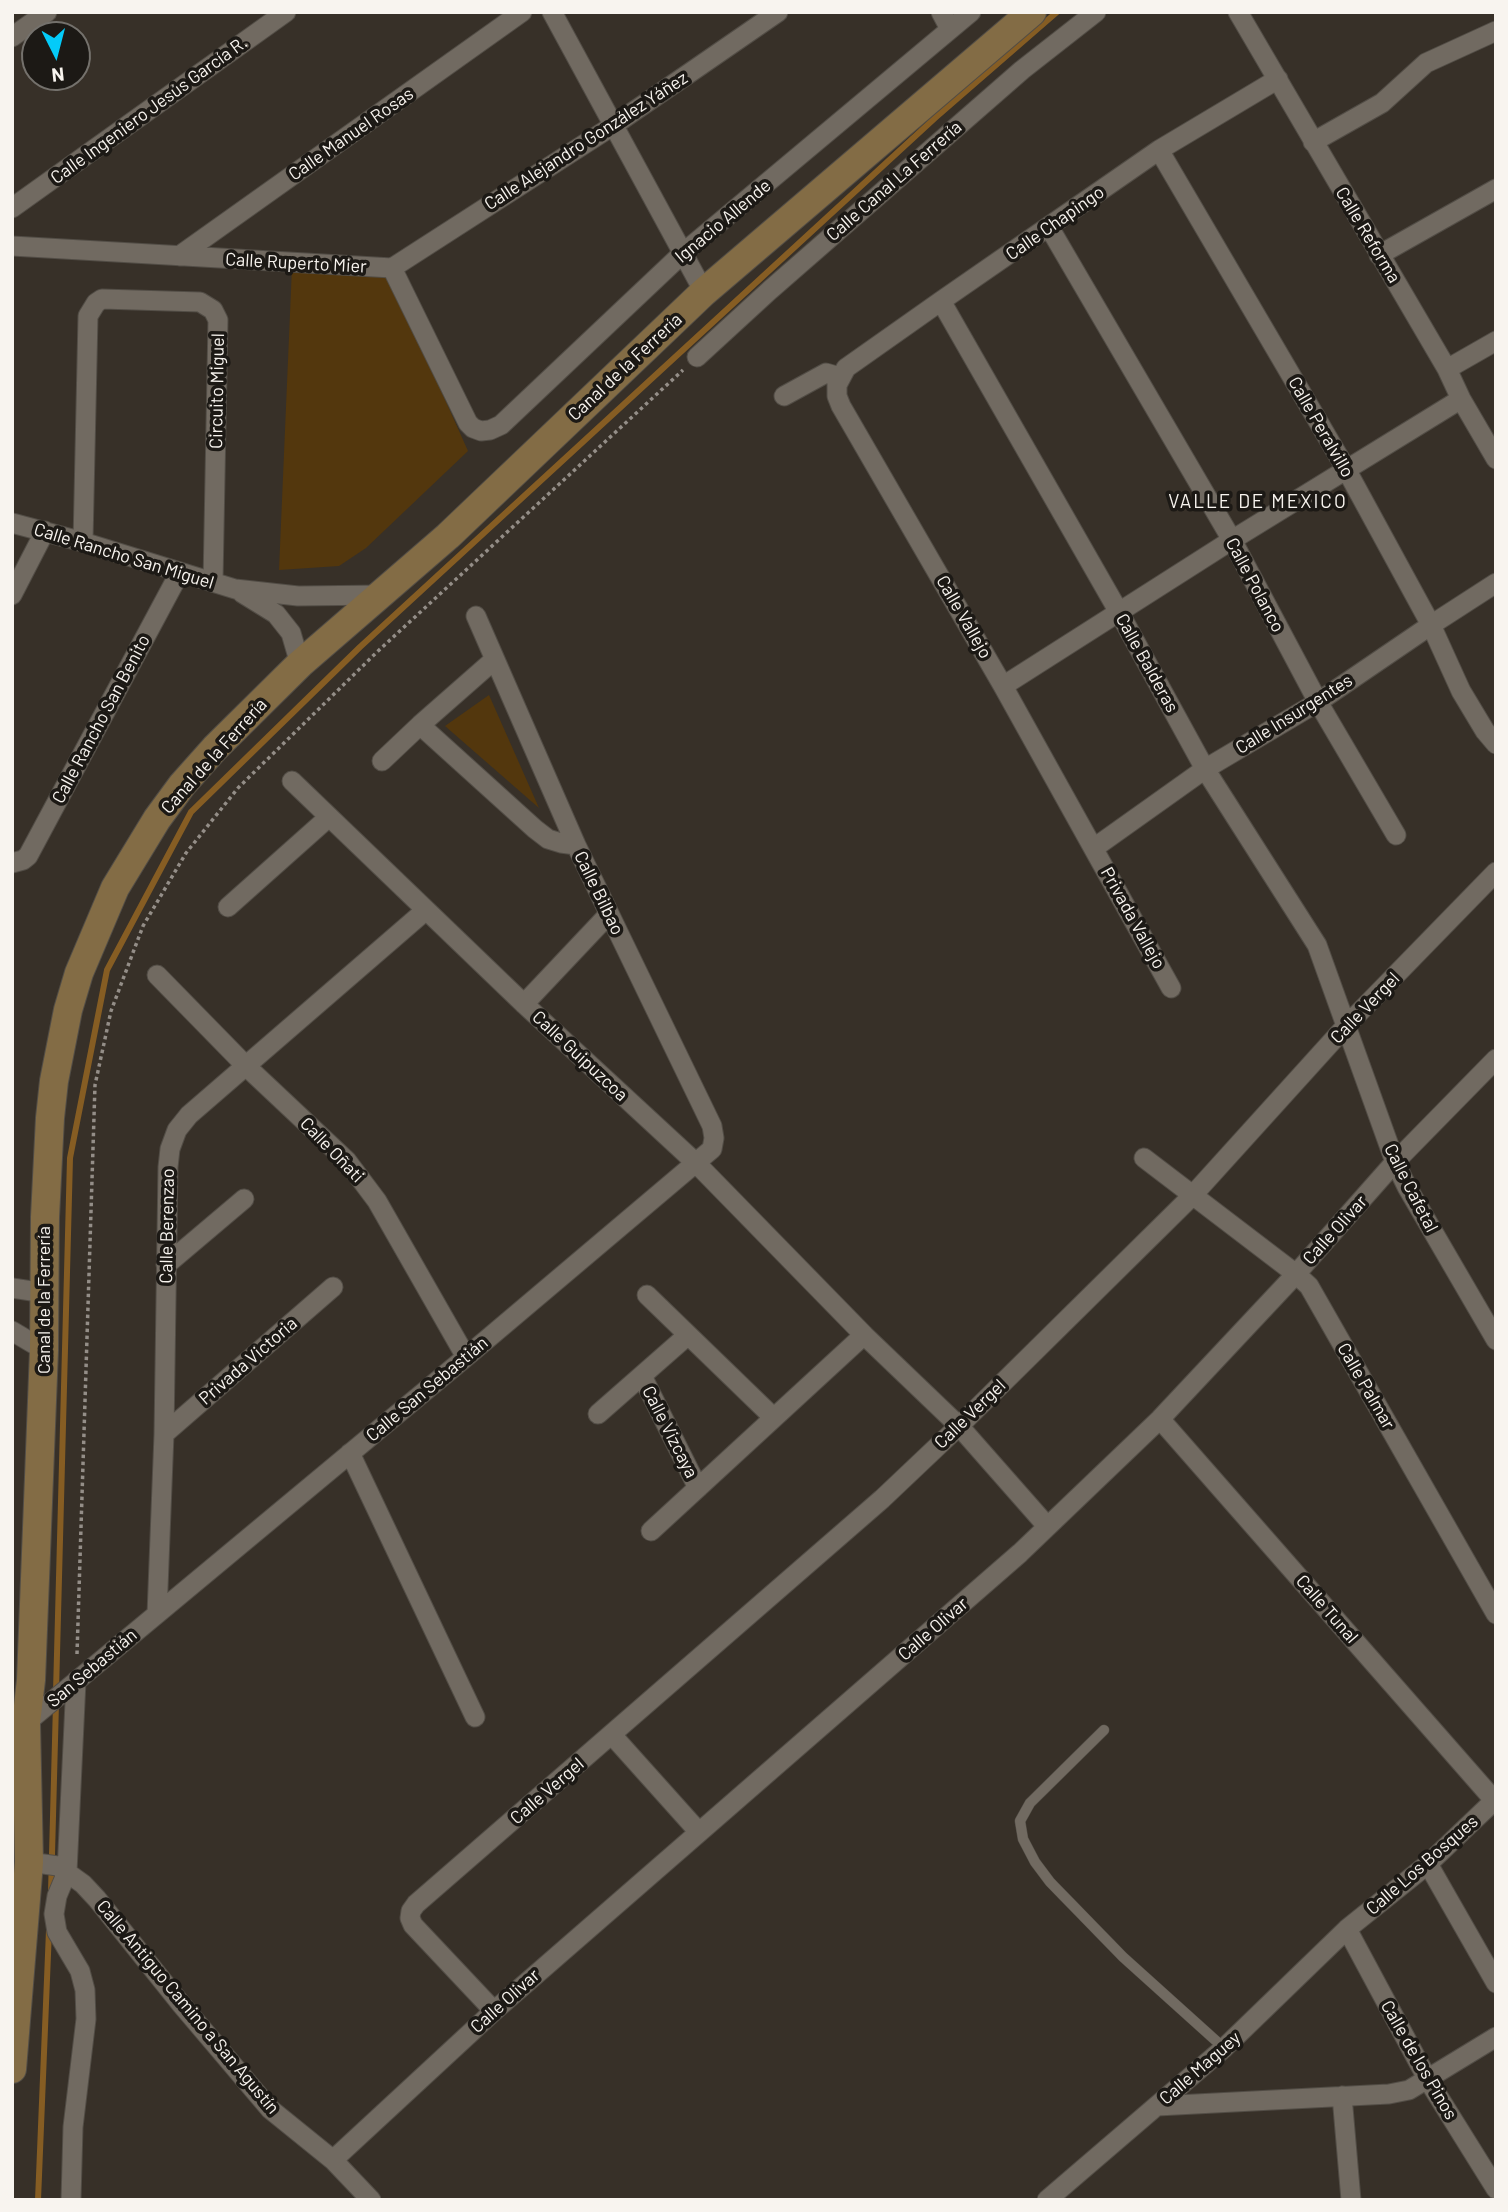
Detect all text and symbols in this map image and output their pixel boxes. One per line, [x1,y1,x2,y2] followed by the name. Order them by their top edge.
[21,21,91,91] north arrow
[46,31,252,189] street label: Calle Ingeniero Jesús García R.
[51,63,66,87] text: N
[480,67,692,215] street label: Calle Alejandro González Yáñez
[284,83,418,185] street label: Calle Manuel Rosas
[822,116,966,246] street label: Calle Canal La Ferrería
[671,175,775,267] street label: Ignacio Allende
[1002,181,1108,265] street label: Calle Chapingo
[1331,183,1405,287] street label: Calle Reforma
[225,249,367,277] street label: Calle Ruperto Mier
[564,309,686,425] street label: Canal de la Ferrería
[205,333,229,449] street label: Circuito Miguel
[1284,373,1358,481] street label: Calle Peralvillo
[1170,491,1346,513] district label: VALLE DE MEXICO
[31,518,217,594] street label: Calle Rancho San Miguel
[1221,534,1289,636] street label: Calle Polanco
[932,572,996,662] street label: Calle Vallejo
[1111,610,1183,716] street label: Calle Balderas
[47,631,155,807] street label: Calle Rancho San Benito
[1232,669,1356,759] street label: Calle Insurgentes
[157,694,271,818] street label: Canal de la Ferrería
[569,848,629,938] street label: Calle Bilbao
[1096,863,1170,973] street label: Privada Vallejo
[1326,968,1404,1048] street label: Calle Vergel
[528,1006,632,1106] street label: Calle Guipuzcoa
[296,1113,368,1187] street label: Calle Oñati
[1380,1140,1442,1236] street label: Calle Cafetal
[155,1168,179,1284] street label: Calle Berenzao
[1298,1191,1372,1269] street label: Calle Olivar
[33,1226,55,1374] street label: Canal de la Ferrería
[195,1313,301,1409] street label: Privada Victoria
[362,1332,492,1446] street label: Calle San Sebastián
[1333,1339,1399,1433] street label: Calle Palmar
[930,1375,1010,1453] street label: Calle Vergel
[638,1382,702,1482] street label: Calle Vizcaya
[1291,1570,1363,1648] street label: Calle Tunal
[894,1593,972,1665] street label: Calle Olivar
[43,1624,141,1712] street label: San Sebastián
[506,1753,588,1829] street label: Calle Vergel
[1362,1811,1482,1919] street label: Calle Los Bosques
[92,1896,284,2118] street label: Calle Antiguo Camino a San Agustín
[466,1964,544,2038] street label: Calle Olivar
[1376,1997,1462,2123] street label: Calle de los Pinos
[1155,2027,1245,2109] street label: Calle Maguey

